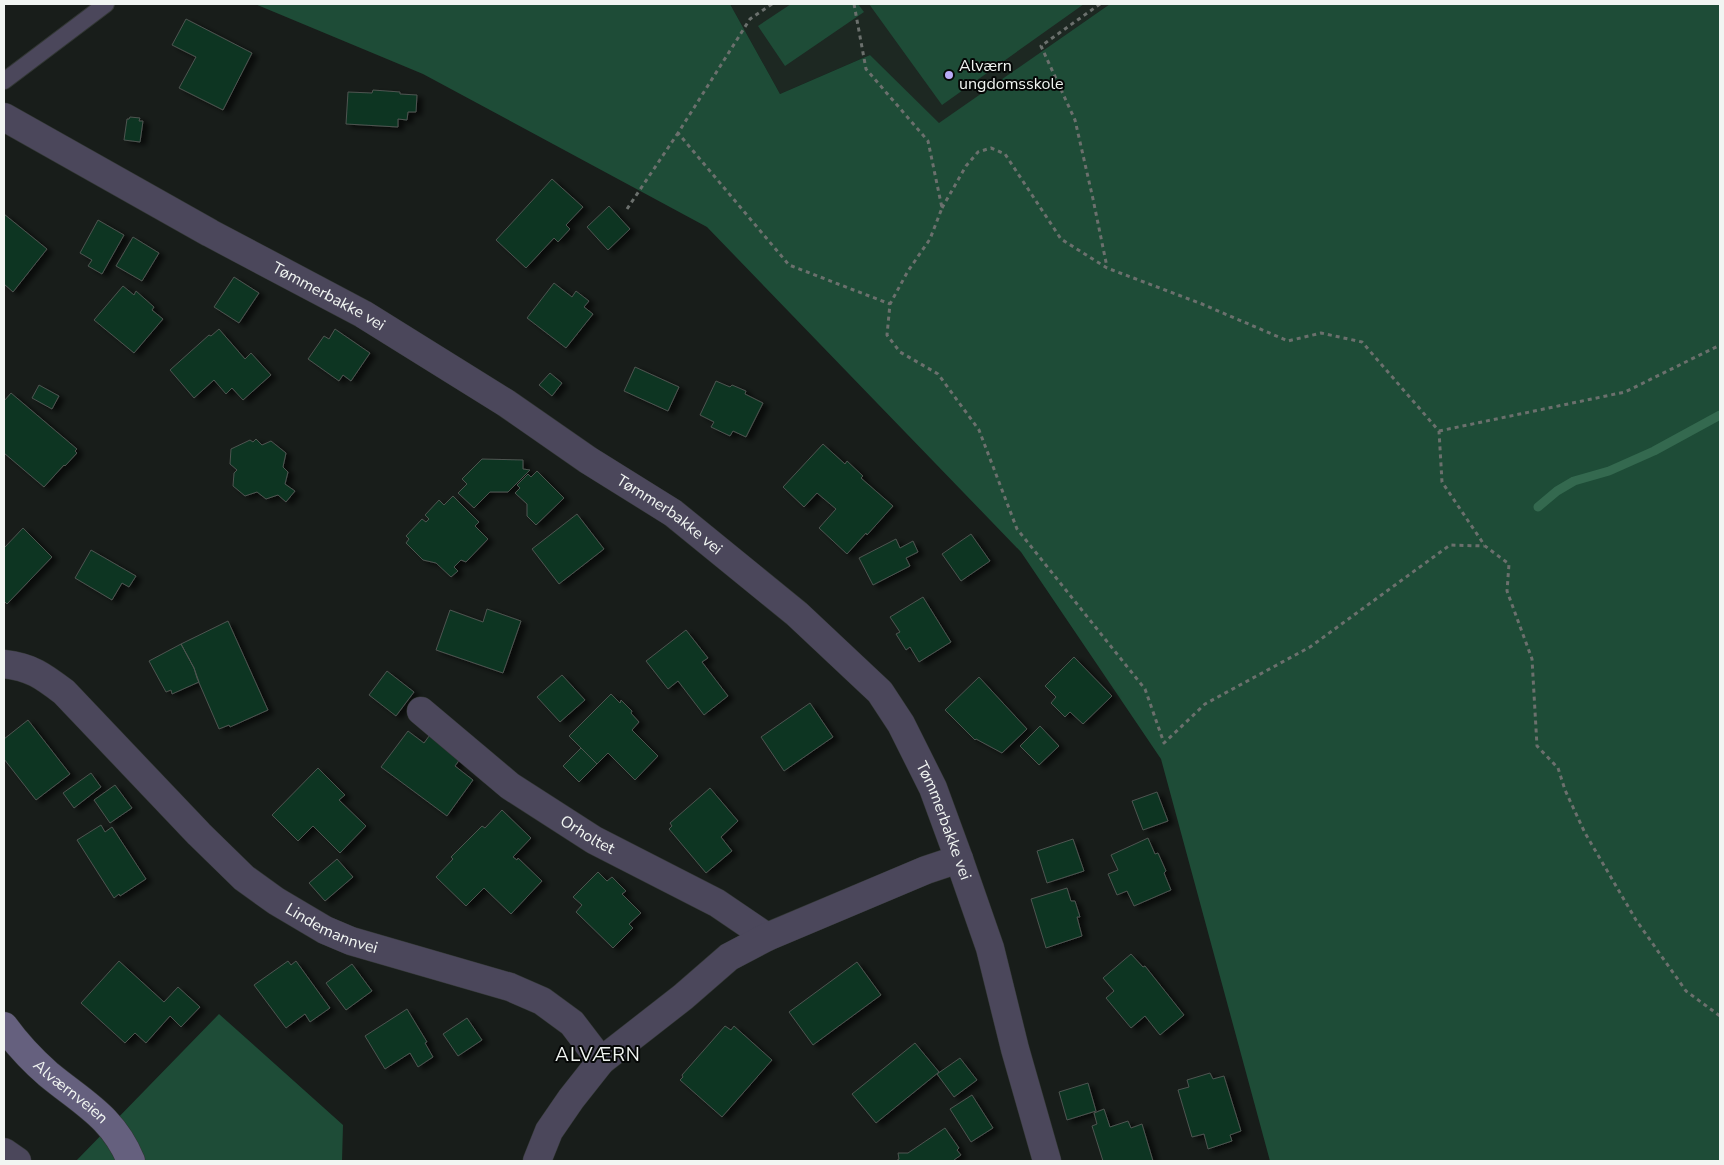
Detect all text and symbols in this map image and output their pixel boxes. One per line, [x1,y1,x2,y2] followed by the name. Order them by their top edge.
[959,55,1064,95] place label: Alværn ungdomsskole
[943,69,955,81] marker: Alværn ungdomsskole
[268,257,389,336] street label: Tømmerbakke vei
[612,469,727,560] street label: Tømmerbakke vei
[910,758,976,883] street label: Tømmerbakke vei
[556,810,619,860] street label: Orholtet
[281,898,380,959] street label: Lindemannvei
[555,1042,641,1068] district label: ALVÆRN
[28,1055,113,1129] street label: Alværnveien

